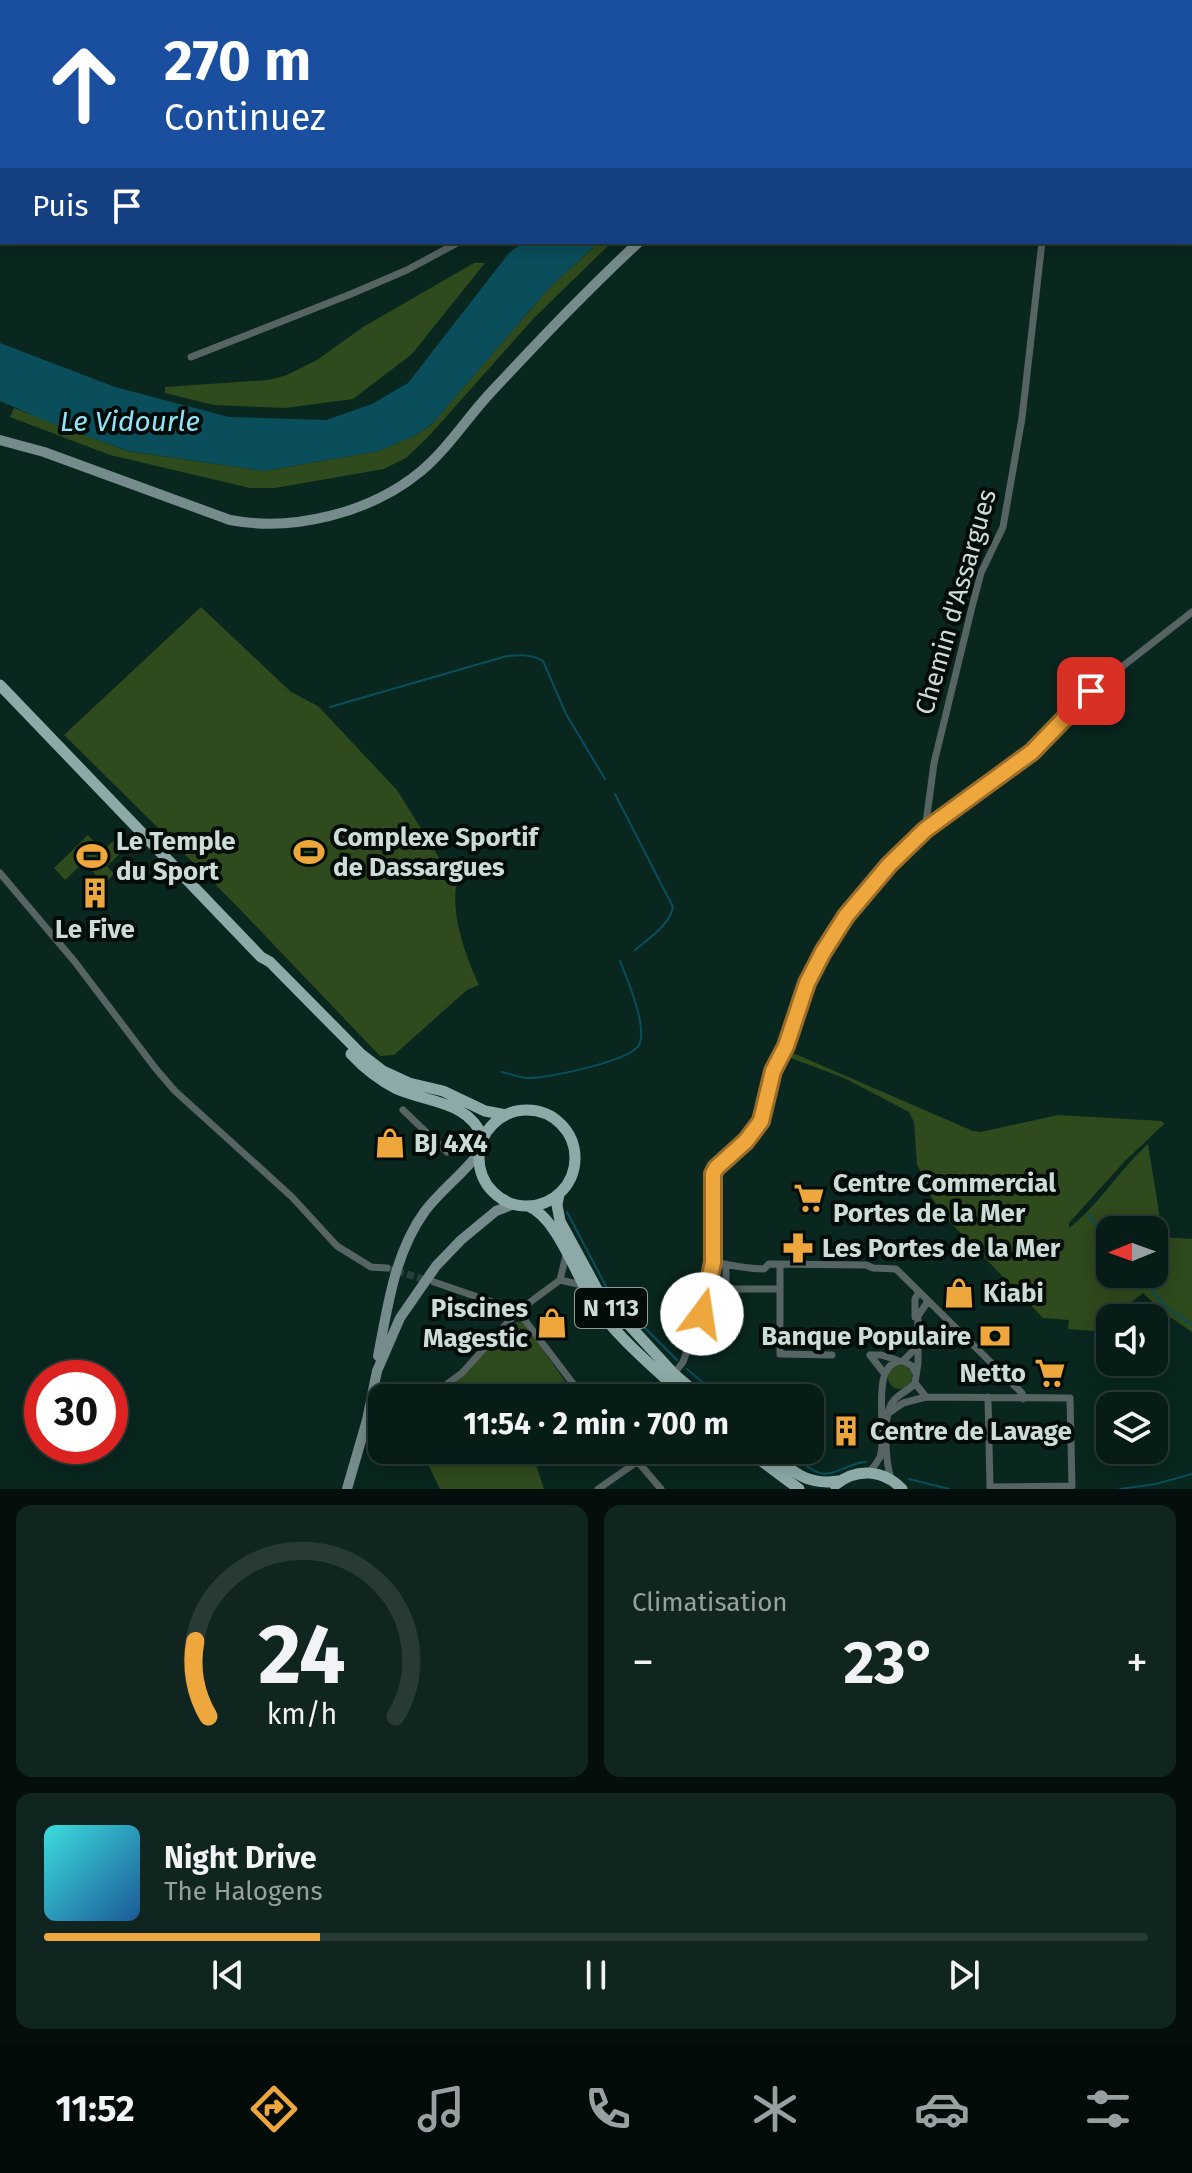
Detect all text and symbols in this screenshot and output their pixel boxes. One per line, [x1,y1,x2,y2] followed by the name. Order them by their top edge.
[164,28,311,95] text: 270 m
[32,32,136,136] icon: ahead
[164,96,326,140] text: Continuez
[105,184,149,228] icon: arrive
[32,188,89,224] text: Puis
[60,405,200,438] water label: Le Vidourle
[909,486,1003,718] street label: Chemin d'Assargues
[1057,657,1125,725] pin
[1069,669,1113,713] icon: arrive
[333,822,541,883] place label: Complexe Sportif de Dassargues
[116,826,236,887] place label: Le Temple du Sport
[292,835,326,869] sports icon: Complexe Sportif de Dassargues
[75,839,109,873] sports icon: Le Temple du Sport
[78,876,112,910] building icon: Le Five
[55,914,135,945] place label: Le Five
[373,1126,407,1160] shop icon: BJ 4X4
[414,1128,488,1159] place label: BJ 4X4
[833,1168,1056,1229] place label: Centre Commercial Portes de la Mer
[792,1181,826,1215] supermarket icon: Centre Commercial Portes de la Mer
[1096,1216,1168,1288] north arrow
[1096,1216,1168,1464] map controls
[781,1231,815,1265] pharmacy icon: Les Portes de la Mer
[822,1233,1061,1264] place label: Les Portes de la Mer
[660,1272,744,1356] position arrow
[942,1276,976,1310] shop icon: Kiabi
[983,1278,1044,1309] place label: Kiabi
[575,1288,647,1328] road number: N 113
[423,1293,529,1354] place label: Piscines Magestic
[1096,1304,1168,1376] button: sound
[535,1306,569,1340] shop icon: Piscines Magestic
[978,1319,1012,1353] bank icon: Banque Populaire
[761,1321,971,1352] place label: Banque Populaire
[1033,1356,1067,1390] supermarket icon: Netto
[960,1358,1026,1389] place label: Netto
[24,1360,128,1464] speed limit sign: 30
[1096,1392,1168,1464] button: layers
[463,1406,729,1442] text: 11:54 · 2 min · 700 m
[829,1414,863,1448] building icon: Centre de Lavage
[870,1416,1072,1447] place label: Centre de Lavage
[632,1587,788,1618] text: Climatisation
[258,1605,346,1705] text: 24
[843,1627,937,1699] text: 23°
[632,1636,654,1689] text: −
[1126,1636,1148,1689] text: +
[267,1697,337,1732] text: km/h
[164,1840,317,1876] text: Night Drive
[164,1876,323,1907] text: The Halogens
[206,1953,250,1997] icon: previous
[574,1953,618,1997] icon: pause
[942,1953,986,1997] icon: next
[246,2081,302,2137] icon: directions
[413,2081,469,2137] icon: music
[580,2081,636,2137] icon: phone
[747,2081,803,2137] icon: climate
[914,2081,970,2137] icon: car
[1080,2081,1136,2137] icon: filters
[55,2087,135,2131] text: 11:52

